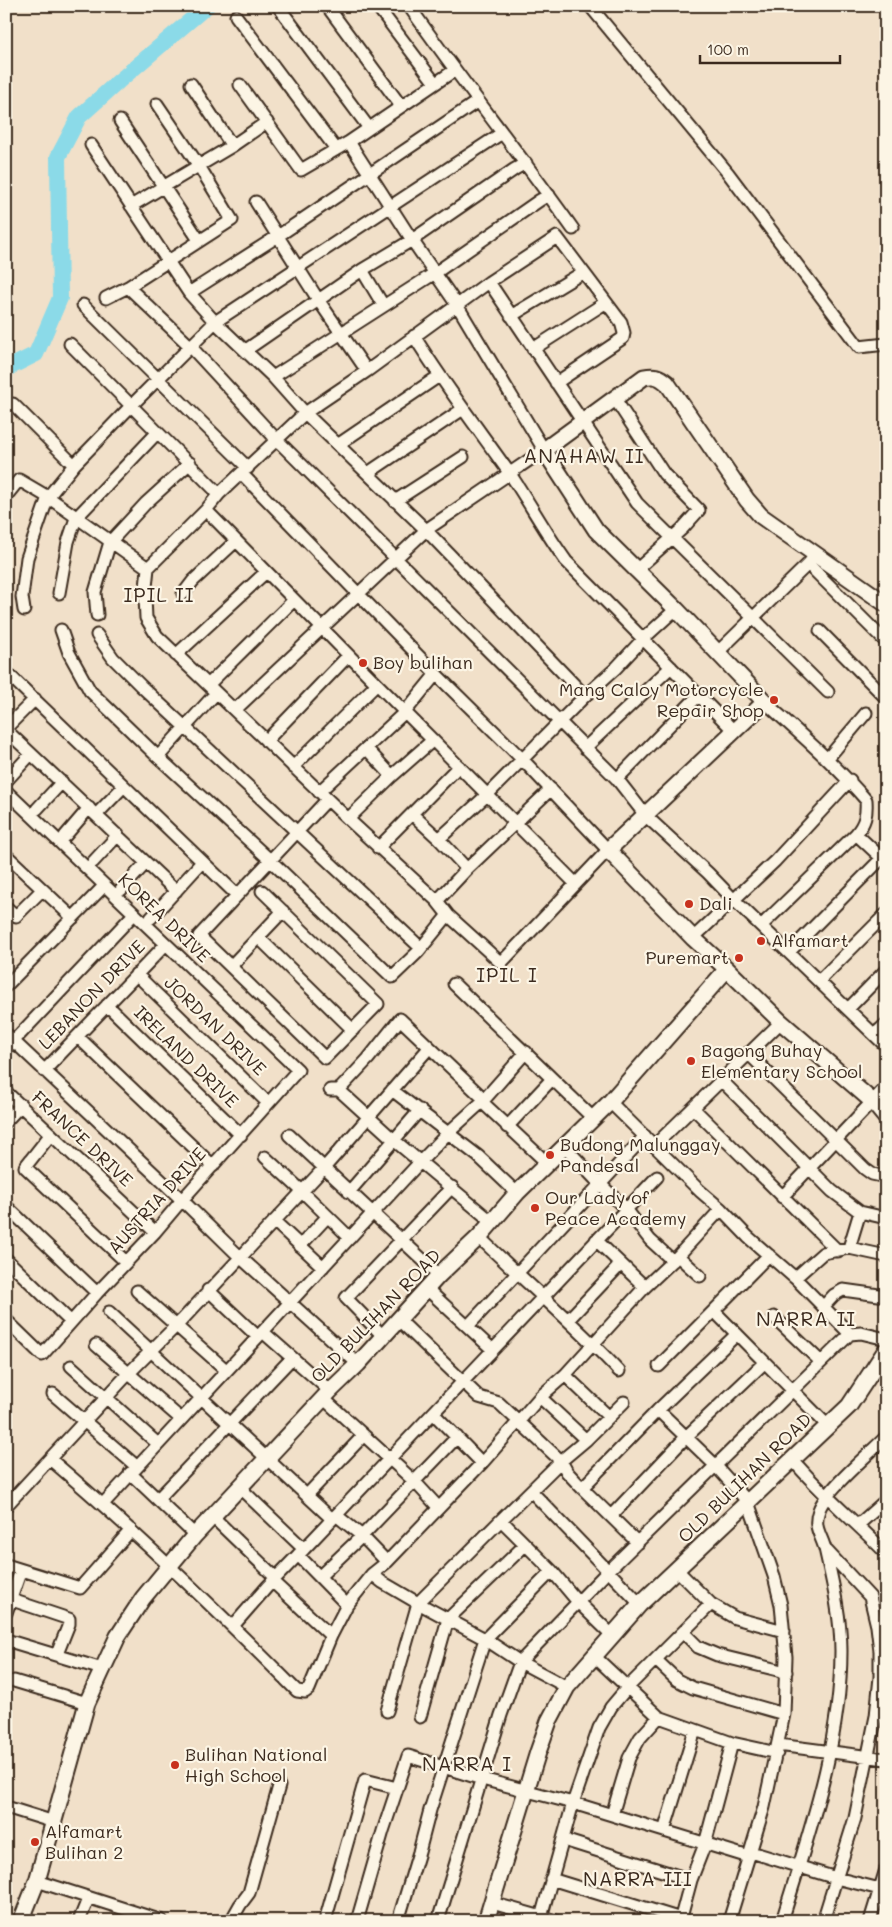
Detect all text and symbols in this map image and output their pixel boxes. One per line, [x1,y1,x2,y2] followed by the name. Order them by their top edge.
[700,32,840,64] scale bar
[707,39,749,59] text: 100 m
[523,442,645,468] district label: ANAHAW II
[123,581,195,607] district label: IPIL II
[373,650,473,674] place label: Boy bulihan
[357,657,369,669] marker: Boy bulihan
[559,677,764,722] place label: Mang Caloy Motorcycle Repair Shop
[768,694,780,706] marker: Mang Caloy Motorcycle Repair Shop
[114,867,216,967] street label: KOREA DRIVE
[699,891,733,915] place label: Dali
[683,898,695,910] marker: Dali
[771,928,849,952] place label: Alfamart
[33,934,150,1054] street label: LEBANON DRIVE
[755,935,767,947] marker: Alfamart
[645,945,729,969] place label: Puremart
[733,952,745,964] marker: Puremart
[476,961,538,987] district label: IPIL I
[159,970,272,1080] street label: JORDAN DRIVE
[129,1000,244,1112] street label: IRELAND DRIVE
[701,1038,863,1083] place label: Bagong Buhay Elementary School
[685,1055,697,1067] marker: Bagong Buhay Elementary School
[27,1085,138,1191] street label: FRANCE DRIVE
[560,1132,721,1177] place label: Budong Malunggay Pandesal
[102,1142,211,1259] street label: AUSTRIA DRIVE
[544,1149,556,1161] marker: Budong Malunggay Pandesal
[545,1185,686,1230] place label: Our Lady of Peace Academy
[529,1202,541,1214] marker: Our Lady of Peace Academy
[305,1243,446,1387] street label: OLD BULIHAN ROAD
[756,1305,856,1331] district label: NARRA II
[672,1407,816,1548] street label: OLD BULIHAN ROAD
[185,1742,327,1787] place label: Bulihan National High School
[422,1750,512,1776] district label: NARRA I
[169,1759,181,1771] marker: Bulihan National High School
[45,1819,123,1864] place label: Alfamart Bulihan 2
[29,1836,41,1848] marker: Alfamart Bulihan 2
[583,1865,693,1891] district label: NARRA III

